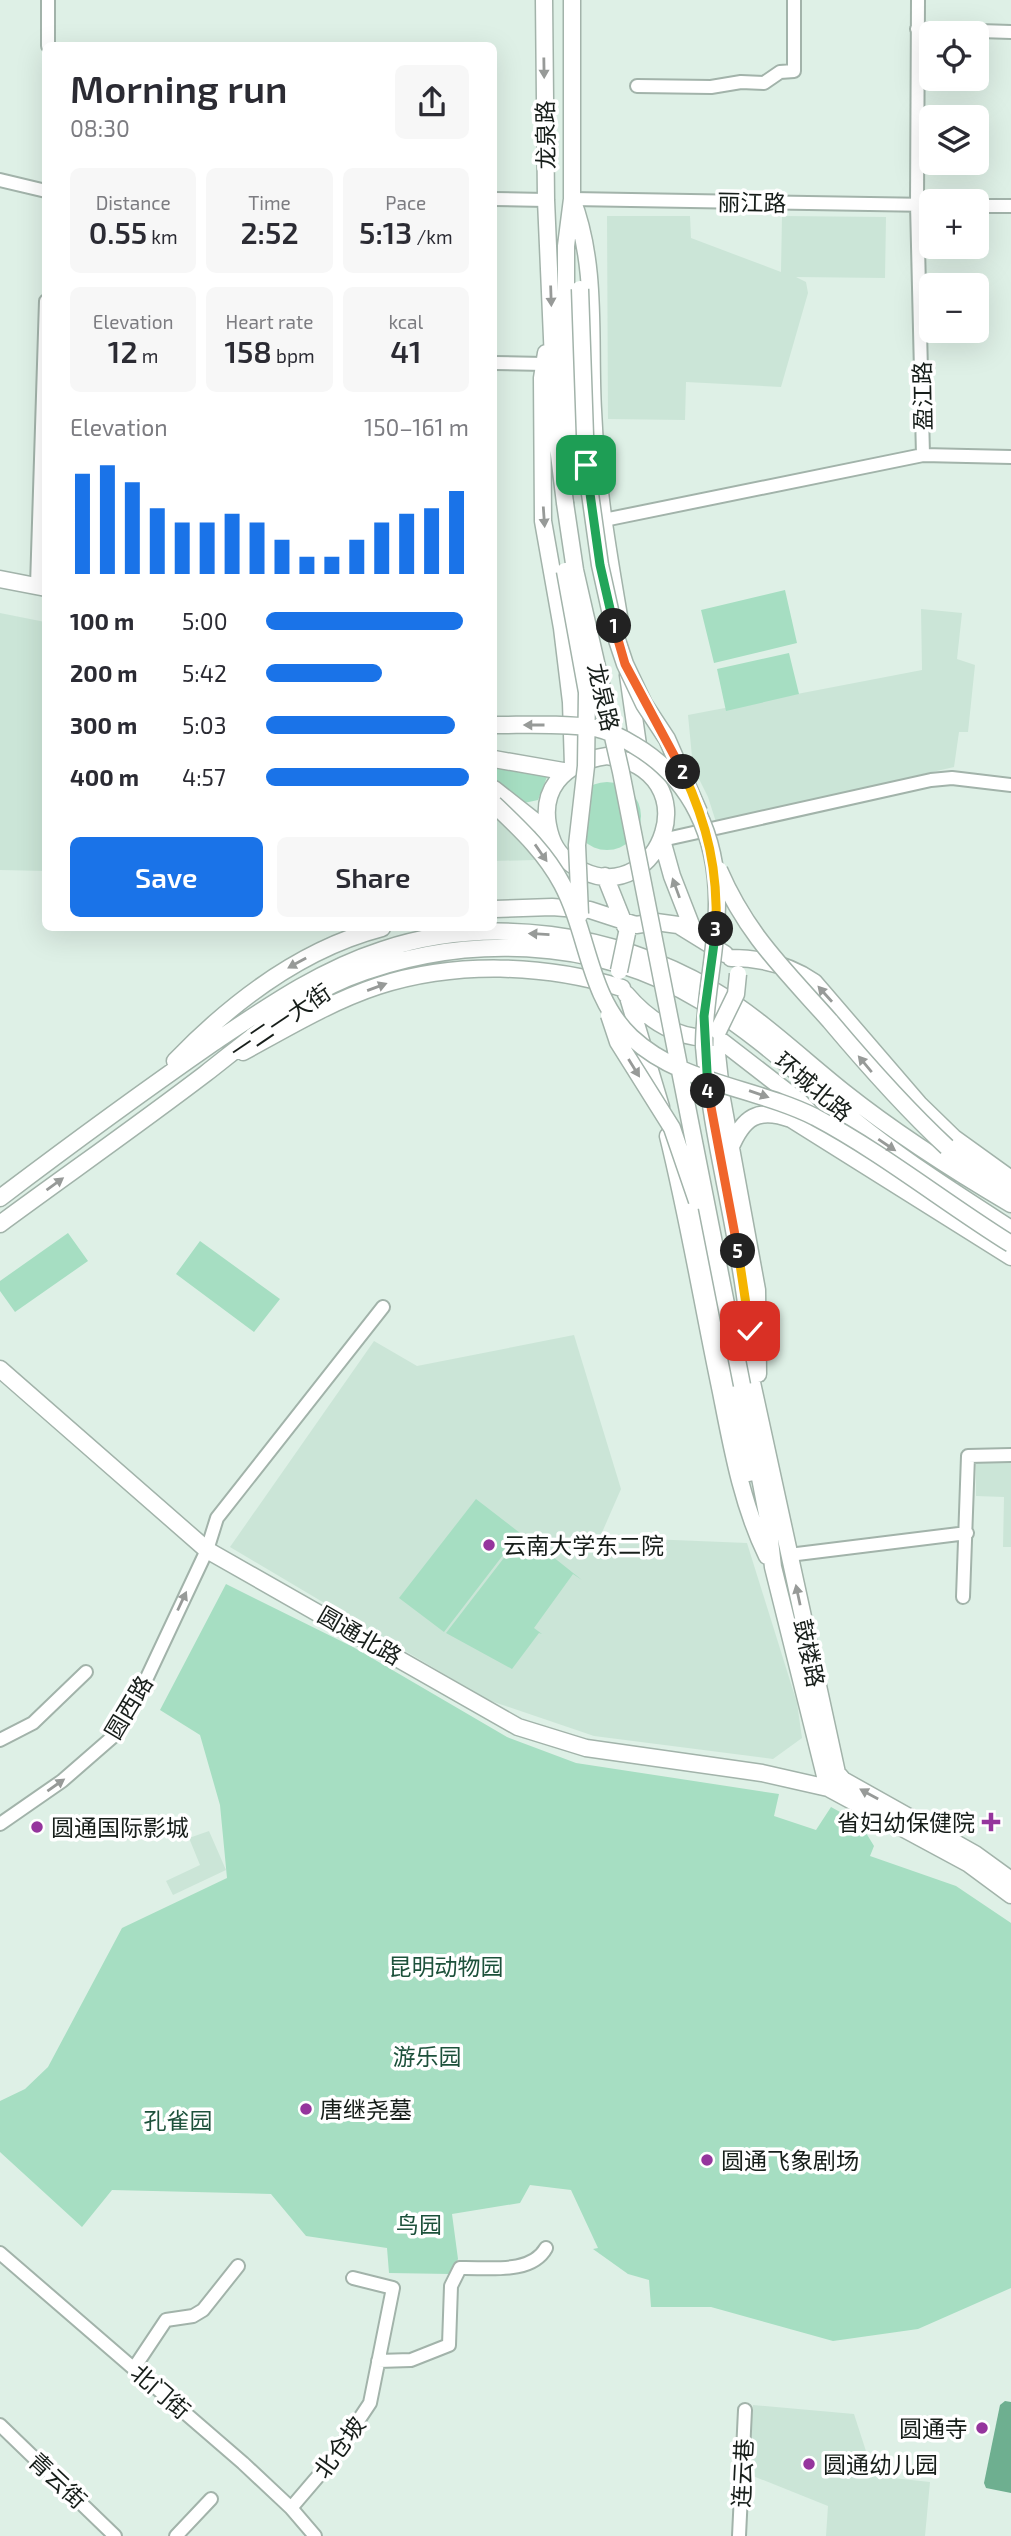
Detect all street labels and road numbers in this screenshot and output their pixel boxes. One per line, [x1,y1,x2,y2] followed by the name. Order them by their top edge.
[530,100,560,170] street label: 龙泉路
[717,187,787,217] street label: 丽江路
[907,361,937,431] street label: 盈江路
[583,660,625,734] street label: 龙泉路
[225,977,335,1065] street label: 一二一大街
[770,1046,858,1126] street label: 环城北路
[313,1600,407,1670] street label: 圆通北路
[789,1616,831,1690] street label: 鼓楼路
[98,1670,158,1744] street label: 圆西路
[126,2358,196,2424] street label: 北门街
[307,2411,371,2483] street label: 北仓坡
[726,2438,758,2508] street label: 连云巷
[23,2446,93,2514] street label: 青云街

